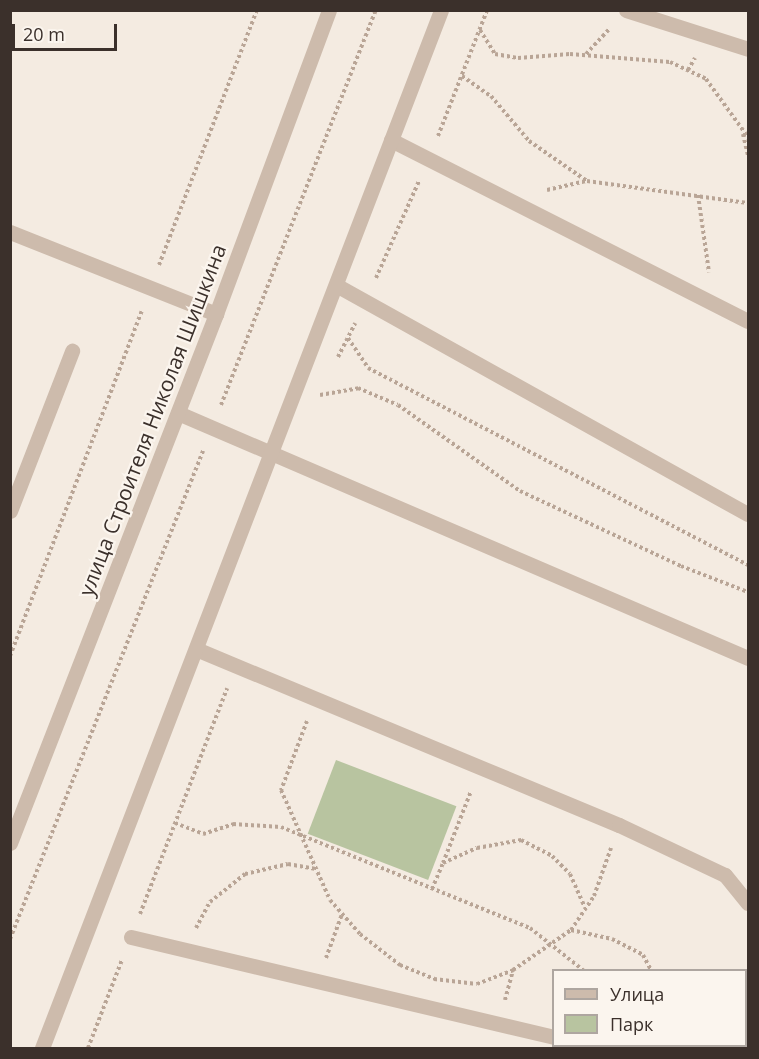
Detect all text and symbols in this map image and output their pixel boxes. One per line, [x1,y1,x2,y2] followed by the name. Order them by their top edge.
[15,12,120,50] scale bar
[23,22,65,46] text: 20 m
[73,241,231,599] street label: улица Строителя Николая Шишкина
[552,969,747,1047] legend
[610,982,664,1006] text: Улица
[610,1012,653,1036] text: Парк

